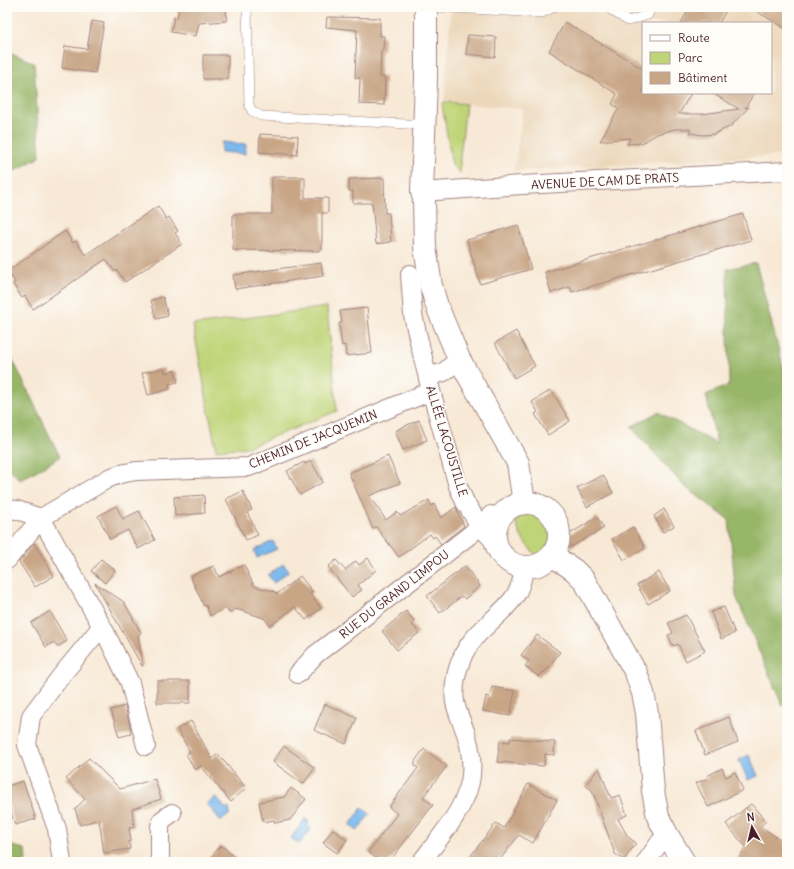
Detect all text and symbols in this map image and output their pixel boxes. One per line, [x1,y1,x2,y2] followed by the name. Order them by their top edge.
[642,22,772,94] legend
[678,30,710,45] text: Route
[678,50,703,65] text: Parc
[678,70,727,85] text: Bâtiment
[531,170,680,192] street label: AVENUE DE CAM DE PRATS
[423,384,471,498] street label: ALLÉE LACOUSTILLE
[247,406,379,472] street label: CHEMIN DE JACQUEMIN
[336,546,452,642] street label: RUE DU GRAND LIMPOU
[732,807,772,847] north arrow
[746,810,755,825] text: N

